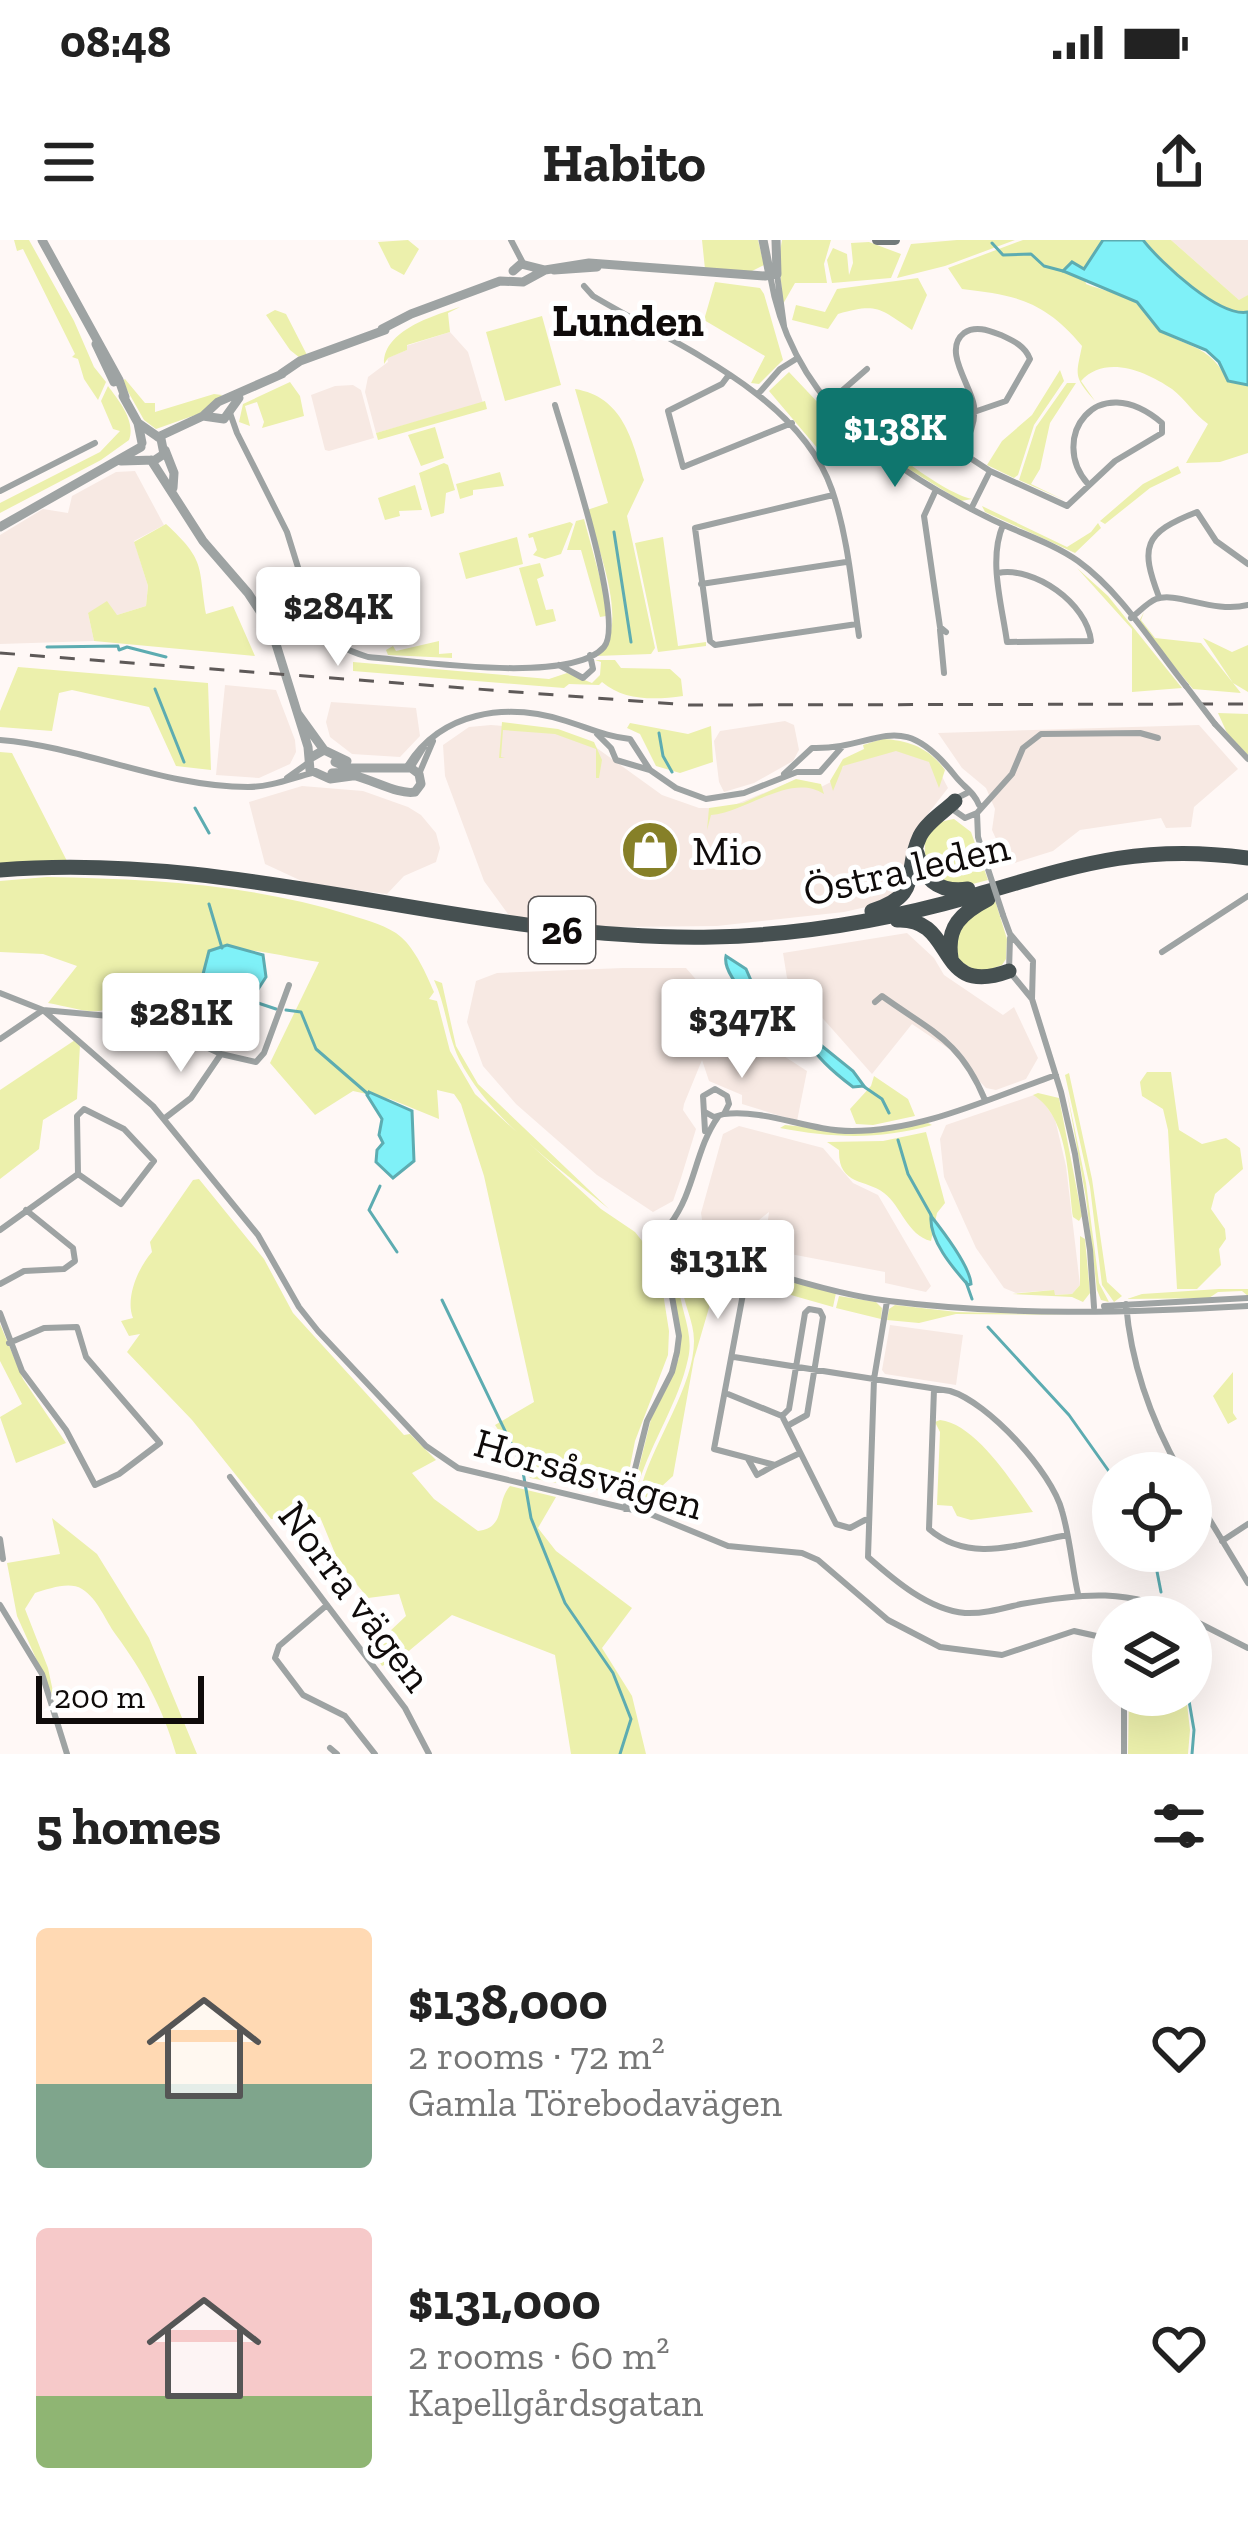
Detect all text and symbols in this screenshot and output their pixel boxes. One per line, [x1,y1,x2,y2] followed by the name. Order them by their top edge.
[60,15,171,69] text: 08:48
[36,129,102,195] icon: menu
[1146,129,1212,195] icon: share
[542,130,706,195] text: Habito
[552,294,704,348] district label: Lunden
[811,388,979,490] pin: $138K
[844,403,947,450] text: $138K
[254,567,422,669] pin: $284K
[283,582,393,629] text: $284K
[619,819,681,881] shop icon: Mio
[798,820,1014,917] street label: Östra leden
[692,825,762,876] place label: Mio
[529,897,595,963] road number: 26
[97,973,265,1075] pin: $281K
[658,979,826,1081] pin: $347K
[129,988,233,1035] text: $281K
[689,994,795,1041] text: $347K
[634,1220,802,1322] pin: $131K
[669,1235,767,1282] text: $131K
[469,1417,709,1530] street label: Horsåsvägen
[1092,1452,1212,1716] map controls
[1092,1452,1212,1572] button: locate
[268,1491,443,1701] street label: Norra vägen
[1092,1596,1212,1716] button: layers
[36,1670,204,1723] scale bar
[54,1677,145,1716] text: 200 m
[1146,1793,1212,1859] icon: filters
[36,1796,221,1857] text: 5 homes
[408,1971,608,2032] text: $138,000
[132,1976,276,2120] icon: home
[1146,2015,1212,2081] icon: heart
[408,2032,665,2079] text: 2 rooms · 72 m²
[408,2079,782,2126] text: Gamla Törebodavägen
[408,2271,601,2332] text: $131,000
[132,2276,276,2420] icon: home
[1146,2315,1212,2381] icon: heart
[408,2332,670,2379] text: 2 rooms · 60 m²
[408,2379,703,2426] text: Kapellgårdsgatan

